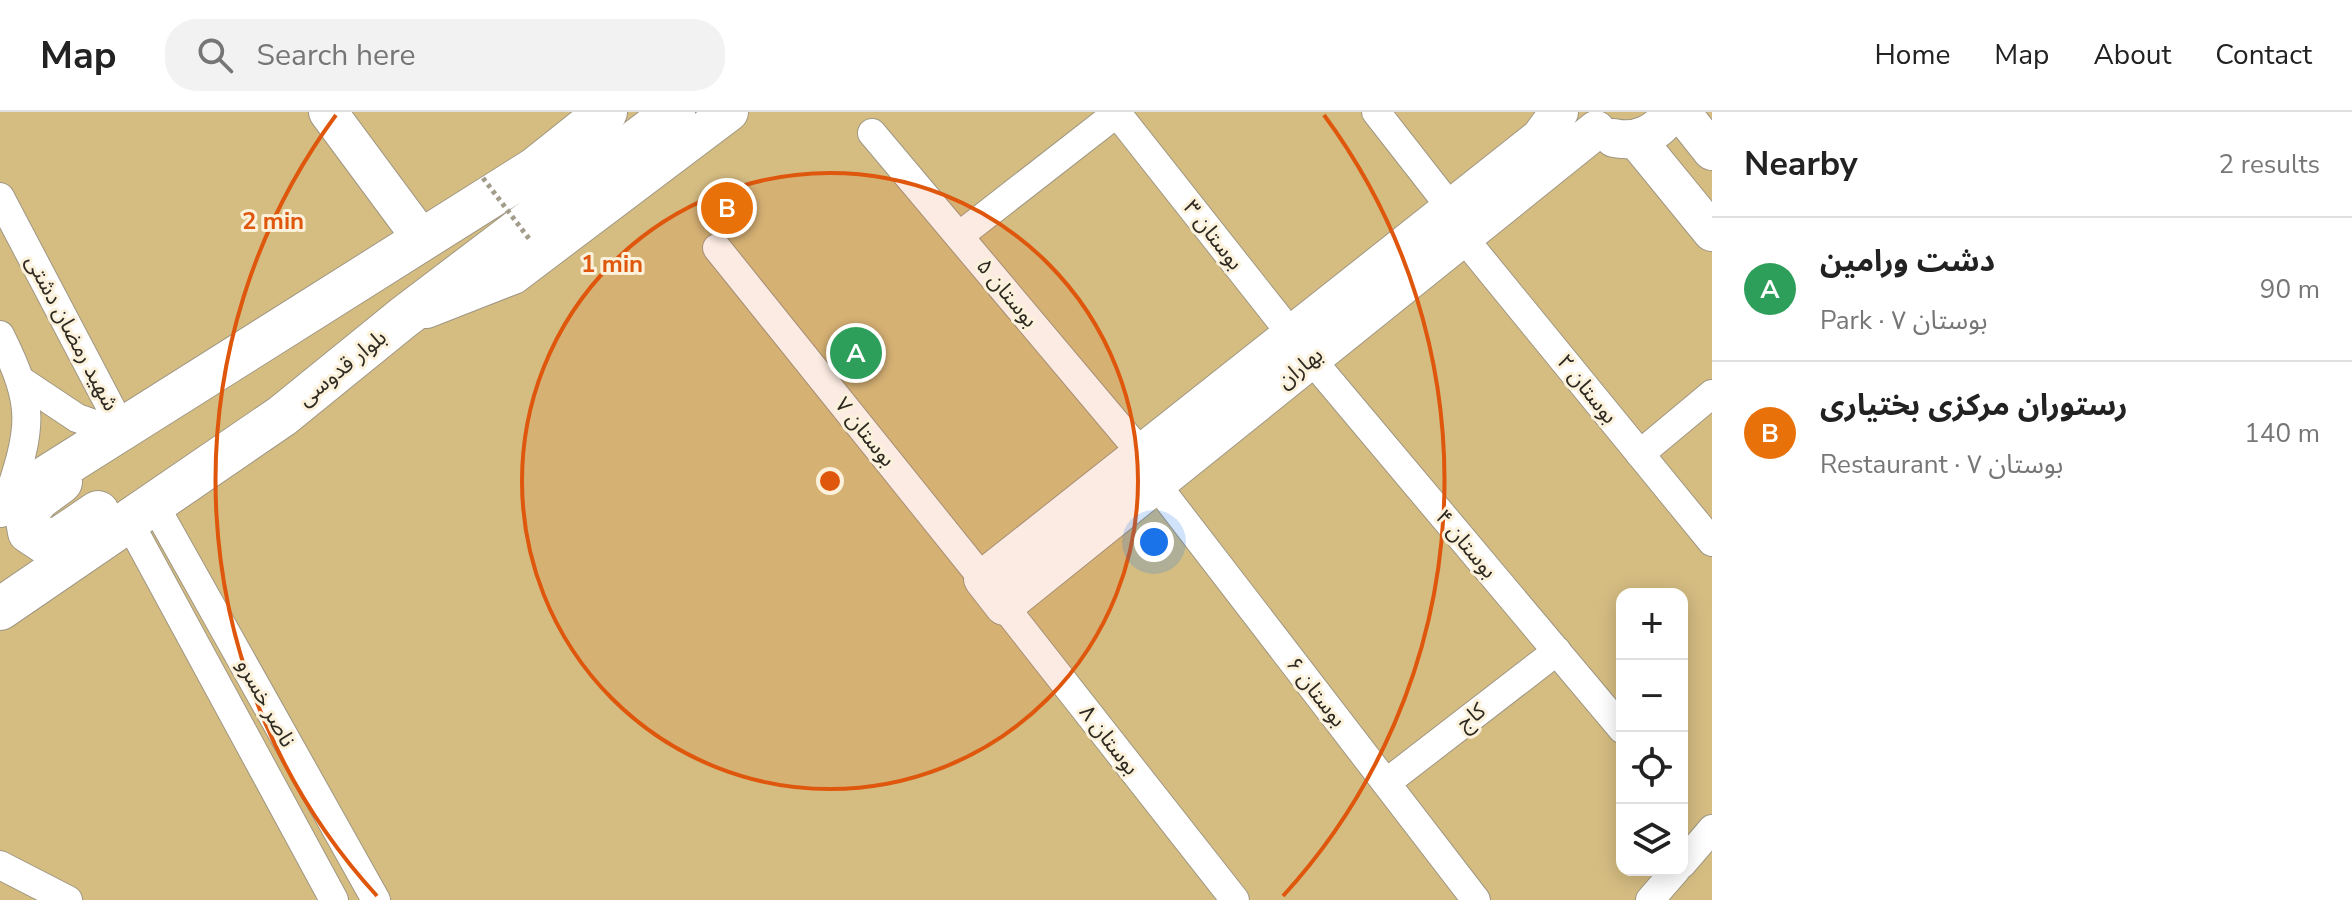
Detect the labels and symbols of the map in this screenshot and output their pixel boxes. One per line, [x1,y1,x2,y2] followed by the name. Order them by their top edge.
[701,178,753,238] pin: B
[1176,194,1250,276] street label: بوستان ۳
[242,205,304,237] text: 2 min
[581,248,643,280] text: 1 min
[18,250,126,416] street label: شهید رمضان دشتی
[969,252,1045,334] street label: بوستان ۵
[291,323,393,413] street label: بلوار قدوسی
[830,323,882,383] pin: A
[1271,340,1329,396] street label: بهاران
[1550,348,1624,430] street label: بوستان ۲
[828,391,902,473] street label: بوستان ۷
[816,467,844,495] centre of rings
[1428,503,1504,585] street label: بوستان ۴
[1134,522,1174,562] your location
[1279,651,1353,733] street label: بوستان ۶
[229,653,303,753] street label: ناصر خسرو
[1450,696,1493,739] street label: کاج
[1072,699,1146,781] street label: بوستان ۸

